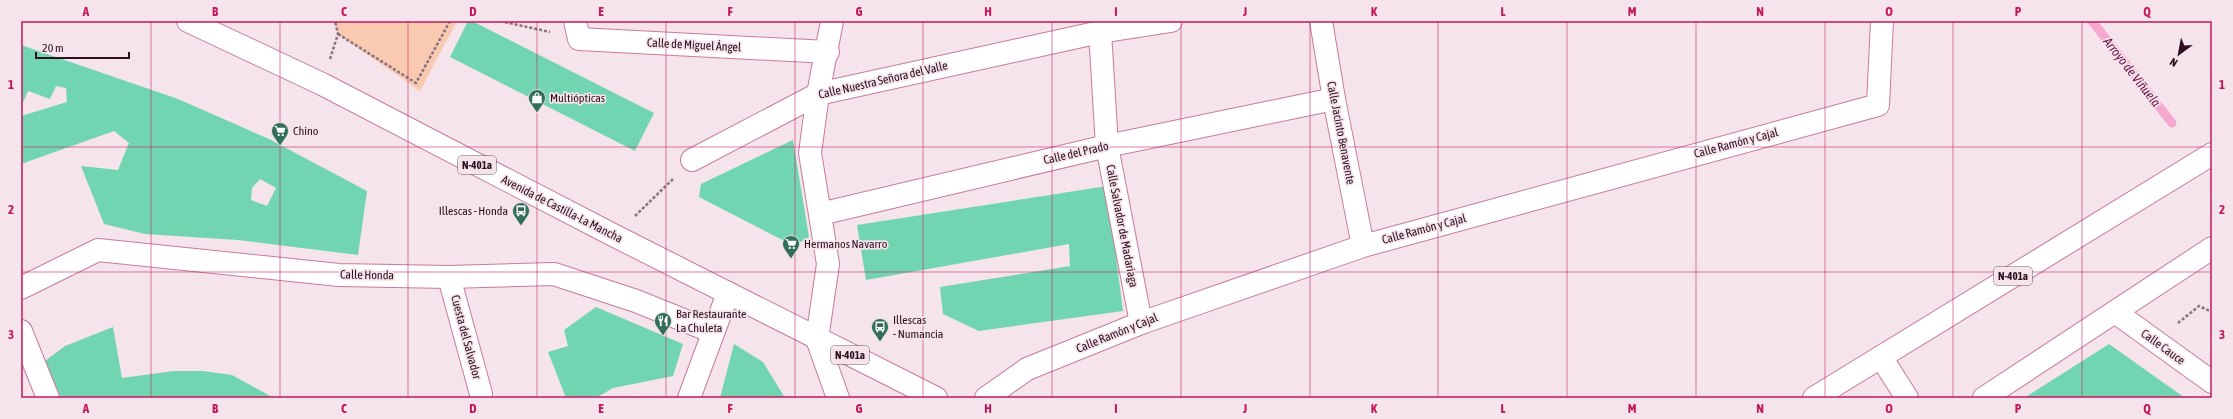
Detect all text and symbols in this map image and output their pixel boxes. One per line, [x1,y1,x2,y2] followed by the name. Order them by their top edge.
[82,4,90,19] text: A
[212,4,219,19] text: B
[341,4,347,19] text: C
[469,4,477,19] text: D
[598,4,604,19] text: E
[727,4,733,19] text: F
[856,4,863,19] text: G
[984,4,992,19] text: H
[1114,4,1118,19] text: I
[1242,4,1247,19] text: J
[1371,4,1378,19] text: K
[1500,4,1506,19] text: L
[1628,4,1637,19] text: M
[1756,4,1764,19] text: N
[1885,4,1893,19] text: O
[2015,4,2022,19] text: P
[2143,4,2151,19] text: Q
[36,34,129,60] scale bar
[2100,34,2164,110] water label: Arroyo de Viñuela
[2159,34,2199,74] north arrow
[647,36,742,55] street label: Calle de Miguel Ángel
[42,41,64,55] text: 20 m
[2168,56,2180,69] text: N
[817,58,949,102] street label: Calle Nuestra Señora del Valle
[8,77,14,92] text: 1
[2219,77,2225,92] text: 1
[1324,80,1358,186] street label: Calle Jacinto Benavente
[527,88,547,113] shop icon: Multiópticas
[550,91,605,105] place label: Multiópticas
[270,121,290,146] supermarket icon: Chino
[293,124,319,138] place label: Chino
[1692,125,1780,161] street label: Calle Ramón y Cajal
[1042,139,1110,167] street label: Calle del Prado
[458,156,496,174] road number: N-401a
[1103,163,1141,289] street label: Calle Salvador de Madariaga
[499,172,625,246] street label: Avenida de Castilla-La Mancha
[511,201,531,226] bus stop icon: Illescas - Honda
[8,202,14,217] text: 2
[2219,202,2225,217] text: 2
[439,204,508,218] place label: Illescas - Honda
[1380,211,1468,247] street label: Calle Ramón y Cajal
[781,234,801,259] supermarket icon: Hermanos Navarro
[804,237,888,251] place label: Hermanos Navarro
[1994,267,2032,285] road number: N-401a
[340,268,394,282] street label: Calle Honda
[448,293,484,381] street label: Cuesta del Salvador
[676,307,746,335] place label: Bar Restaurante La Chuleta
[1074,310,1161,356] street label: Calle Ramón y Cajal
[653,311,673,336] restaurant icon: Bar Restaurante La Chuleta
[893,313,943,341] place label: Illescas - Numancia
[870,317,890,342] bus stop icon: Illescas - Numancia
[2138,326,2188,368] street label: Calle Cauce
[8,327,14,342] text: 3
[2219,327,2225,342] text: 3
[831,346,869,364] road number: N-401a
[82,401,90,416] text: A
[212,401,219,416] text: B
[341,401,347,416] text: C
[469,401,477,416] text: D
[598,401,604,416] text: E
[727,401,733,416] text: F
[856,401,863,416] text: G
[984,401,992,416] text: H
[1114,401,1118,416] text: I
[1242,401,1247,416] text: J
[1371,401,1378,416] text: K
[1500,401,1506,416] text: L
[1628,401,1637,416] text: M
[1756,401,1764,416] text: N
[1885,401,1893,416] text: O
[2015,401,2022,416] text: P
[2143,401,2151,416] text: Q

